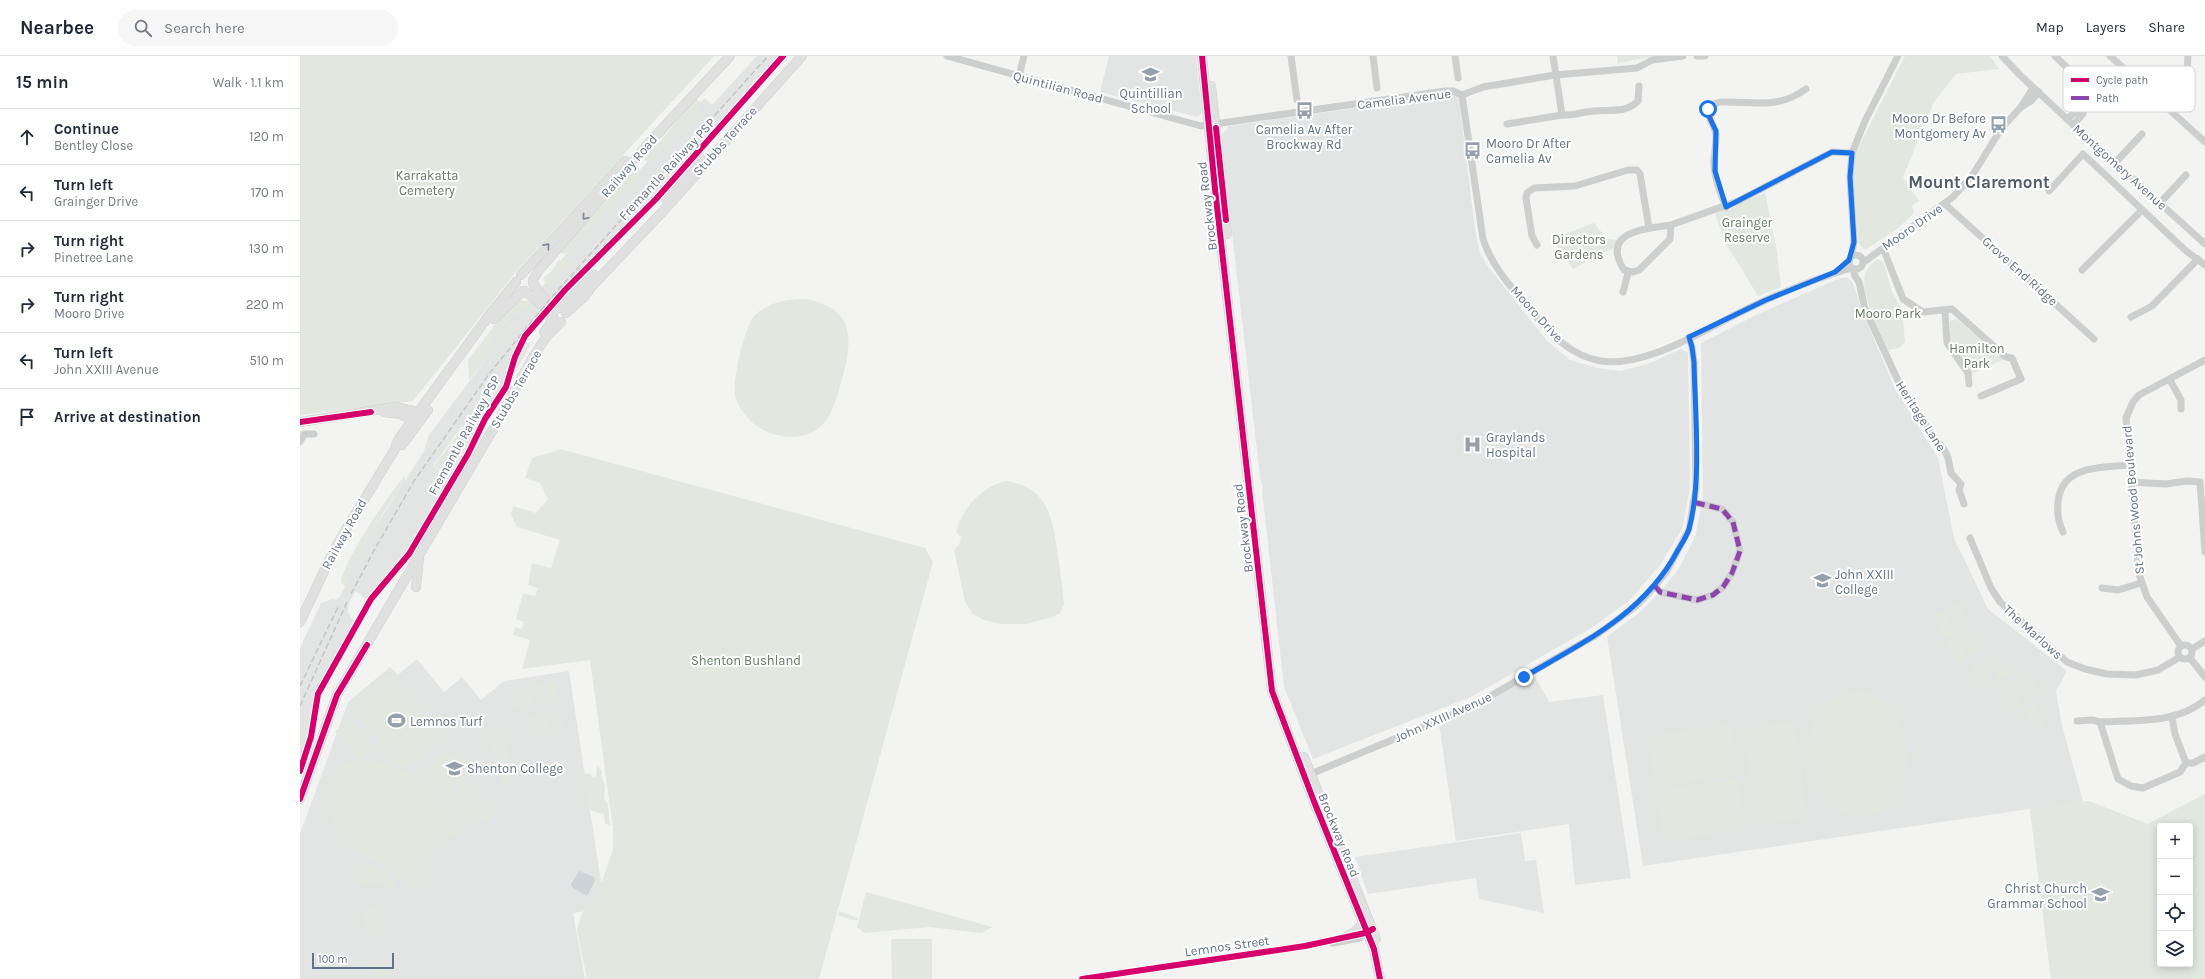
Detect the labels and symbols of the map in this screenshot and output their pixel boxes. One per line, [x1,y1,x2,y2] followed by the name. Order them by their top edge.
[1141,64,1161,84] school or university icon: Quintillian School
[2063,66,2195,112] legend
[1011,68,1105,106] street label: Quintilian Road
[2096,74,2148,87] text: Cycle path
[1120,86,1182,116] place label: Quintillian School
[1356,86,1452,112] street label: Camelia Avenue
[2096,92,2119,105] text: Path
[1294,100,1314,120] bus stop icon: Camelia Av After Brockway Rd
[1699,100,1717,118] route start
[690,103,760,179] street label: Stubbs Terrace
[1892,111,1986,141] place label: Mooro Dr Before Montgomery Av
[616,115,718,223] street label: Fremantle Railway PSP
[1989,115,2009,135] bus stop icon: Mooro Dr Before Montgomery Av
[2070,121,2170,213] street label: Montgomery Avenue
[1256,122,1353,152] place label: Camelia Av After Brockway Rd
[598,132,660,200] street label: Railway Road
[1486,136,1571,166] place label: Mooro Dr After Camelia Av
[1463,140,1483,160] bus stop icon: Mooro Dr After Camelia Av
[1194,161,1220,251] street label: Brockway Road
[395,168,459,198] park label: Karrakatta Cemetery
[1908,172,2050,192] district label: Mount Claremont
[1879,200,1945,253] street label: Mooro Drive
[582,212,589,220] one-way arrow
[1722,215,1773,245] park label: Grainger Reserve
[1552,232,1606,262] park label: Directors Gardens
[1979,233,2061,309] street label: Grove End Ridge
[543,244,550,251] one-way arrow
[1508,283,1566,345] street label: Mooro Drive
[1855,306,1921,321] park label: Mooro Park
[1949,341,2005,371] park label: Hamilton Park
[487,347,545,431] street label: Stubbs Terrace
[425,373,503,497] street label: Fremantle Railway PSP
[1893,378,1949,454] street label: Heritage Lane
[2119,425,2147,575] street label: St Johns Wood Boulevard
[1486,430,1546,460] place label: Graylands Hospital
[1463,434,1483,454] hospital icon: Graylands Hospital
[1230,483,1256,573] street label: Brockway Road
[318,496,370,572] street label: Railway Road
[1835,567,1894,597] place label: John XXIII College
[1812,571,1832,591] school or university icon: John XXIII College
[2000,602,2066,662] street label: The Marlows
[691,653,801,668] park label: Shenton Bushland
[1515,668,1533,686] route end
[1392,689,1494,745] street label: John XXIII Avenue
[387,711,407,731] sports icon: Lemnos Turf
[410,714,483,729] place label: Lemnos Turf
[444,758,464,778] school or university icon: Shenton College
[467,761,564,776] place label: Shenton College
[1315,791,1363,879] street label: Brockway Road
[1987,881,2087,911] place label: Christ Church Grammar School
[2090,885,2110,905] school or university icon: Christ Church Grammar School
[1184,933,1270,959] street label: Lemnos Street
[312,951,394,970] scale bar

